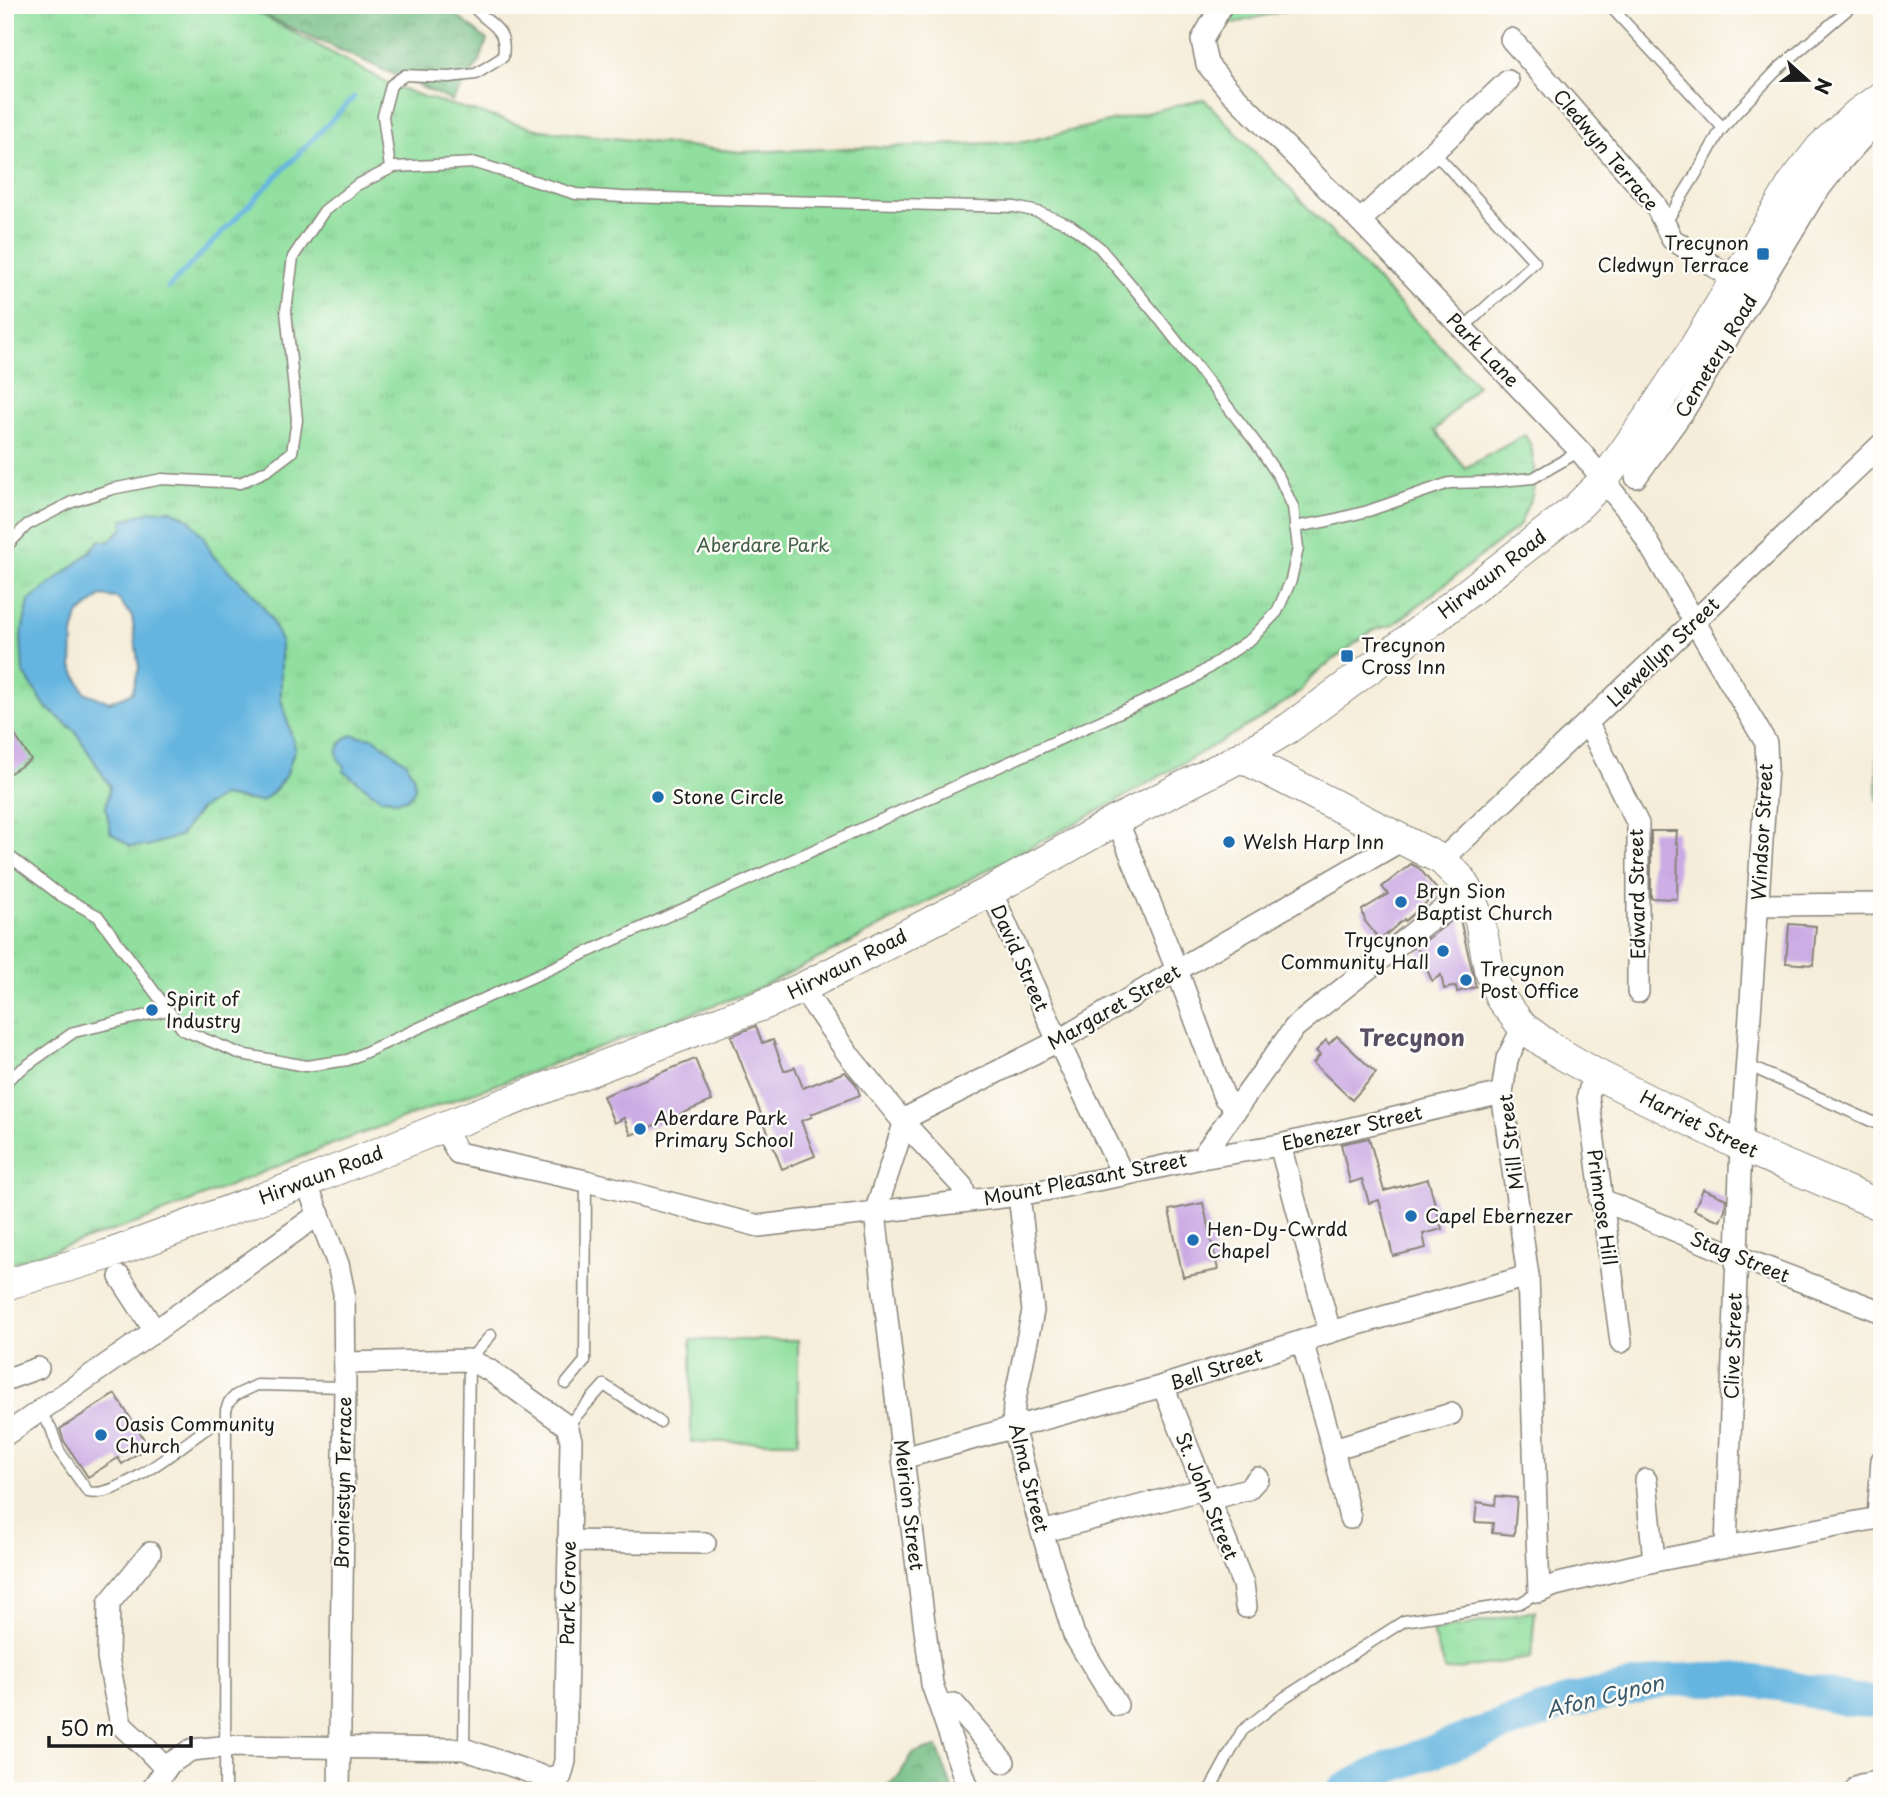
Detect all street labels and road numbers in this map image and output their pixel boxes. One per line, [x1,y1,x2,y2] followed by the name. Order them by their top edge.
[1547,82,1666,216] street label: Cledwyn Terrace
[1667,288,1763,423] street label: Cemetery Road
[1441,306,1526,393] street label: Park Lane
[1431,522,1552,625] street label: Hirwaun Road
[1600,590,1725,712] street label: Llewellyn Street
[1743,763,1779,901] street label: Windsor Street
[1621,828,1651,960] street label: Edward Street
[985,900,1057,1016] street label: David Street
[782,921,911,1005] street label: Hirwaun Road
[1042,957,1185,1056] street label: Margaret Street
[1636,1082,1764,1164] street label: Harriet Street
[1490,1093,1530,1192] street label: Mill Street
[1279,1097,1425,1157] street label: Ebenezer Street
[254,1138,387,1211] street label: Hirwaun Road
[981,1145,1189,1211] street label: Mount Pleasant Street
[1581,1147,1625,1267] street label: Primrose Hill
[1687,1223,1794,1289] street label: Stag Street
[1716,1292,1748,1400] street label: Clive Street
[1166,1340,1266,1396] street label: Bell Street
[326,1396,358,1570] street label: Broniestyn Terrace
[1003,1420,1057,1535] street label: Alma Street
[1170,1428,1246,1564] street label: St. John Street
[888,1438,932,1572] street label: Meirion Street
[552,1541,582,1645] street label: Park Grove

